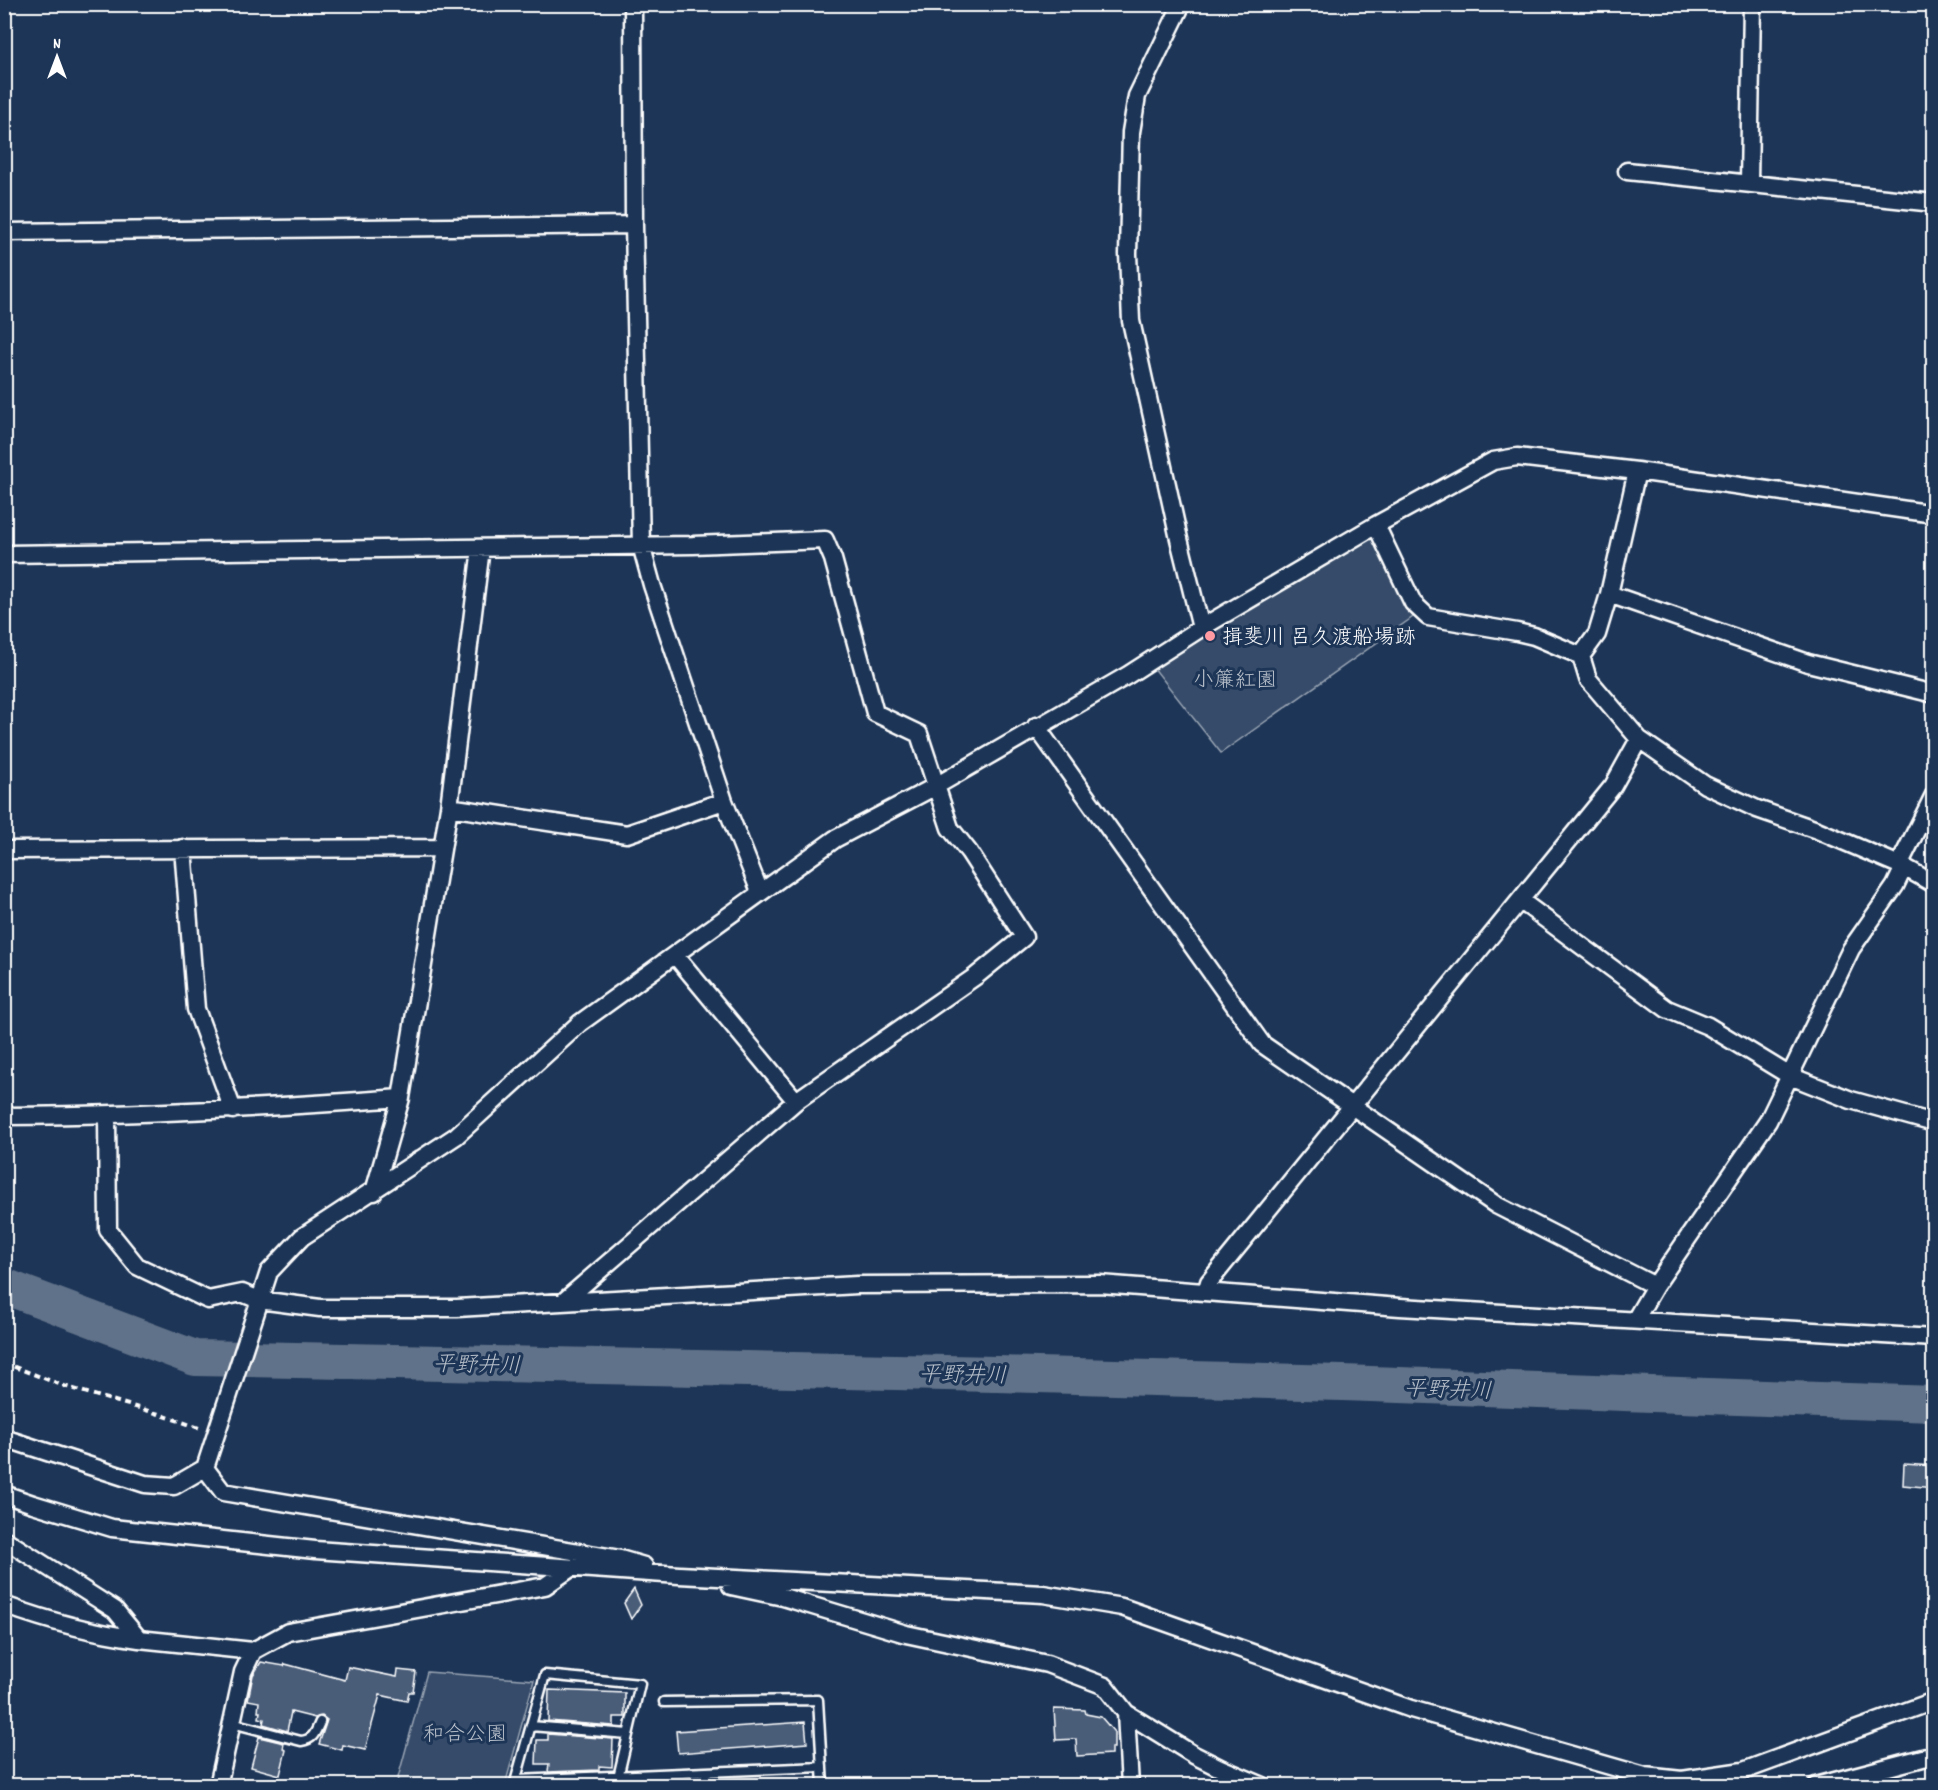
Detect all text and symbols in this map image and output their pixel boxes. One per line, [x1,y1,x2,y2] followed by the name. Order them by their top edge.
[27,27,87,87] north arrow
[53,33,61,56] text: N
[1222,624,1416,654] place label: 揖斐川 呂久渡船場跡
[1203,629,1217,643] marker: 揖斐川 呂久渡船場跡
[1193,667,1277,697] park label: 小簾紅園
[433,1350,521,1383] water label: 平野井川
[919,1360,1007,1393] water label: 平野井川
[1403,1374,1492,1409] water label: 平野井川
[423,1721,507,1751] park label: 和合公園

